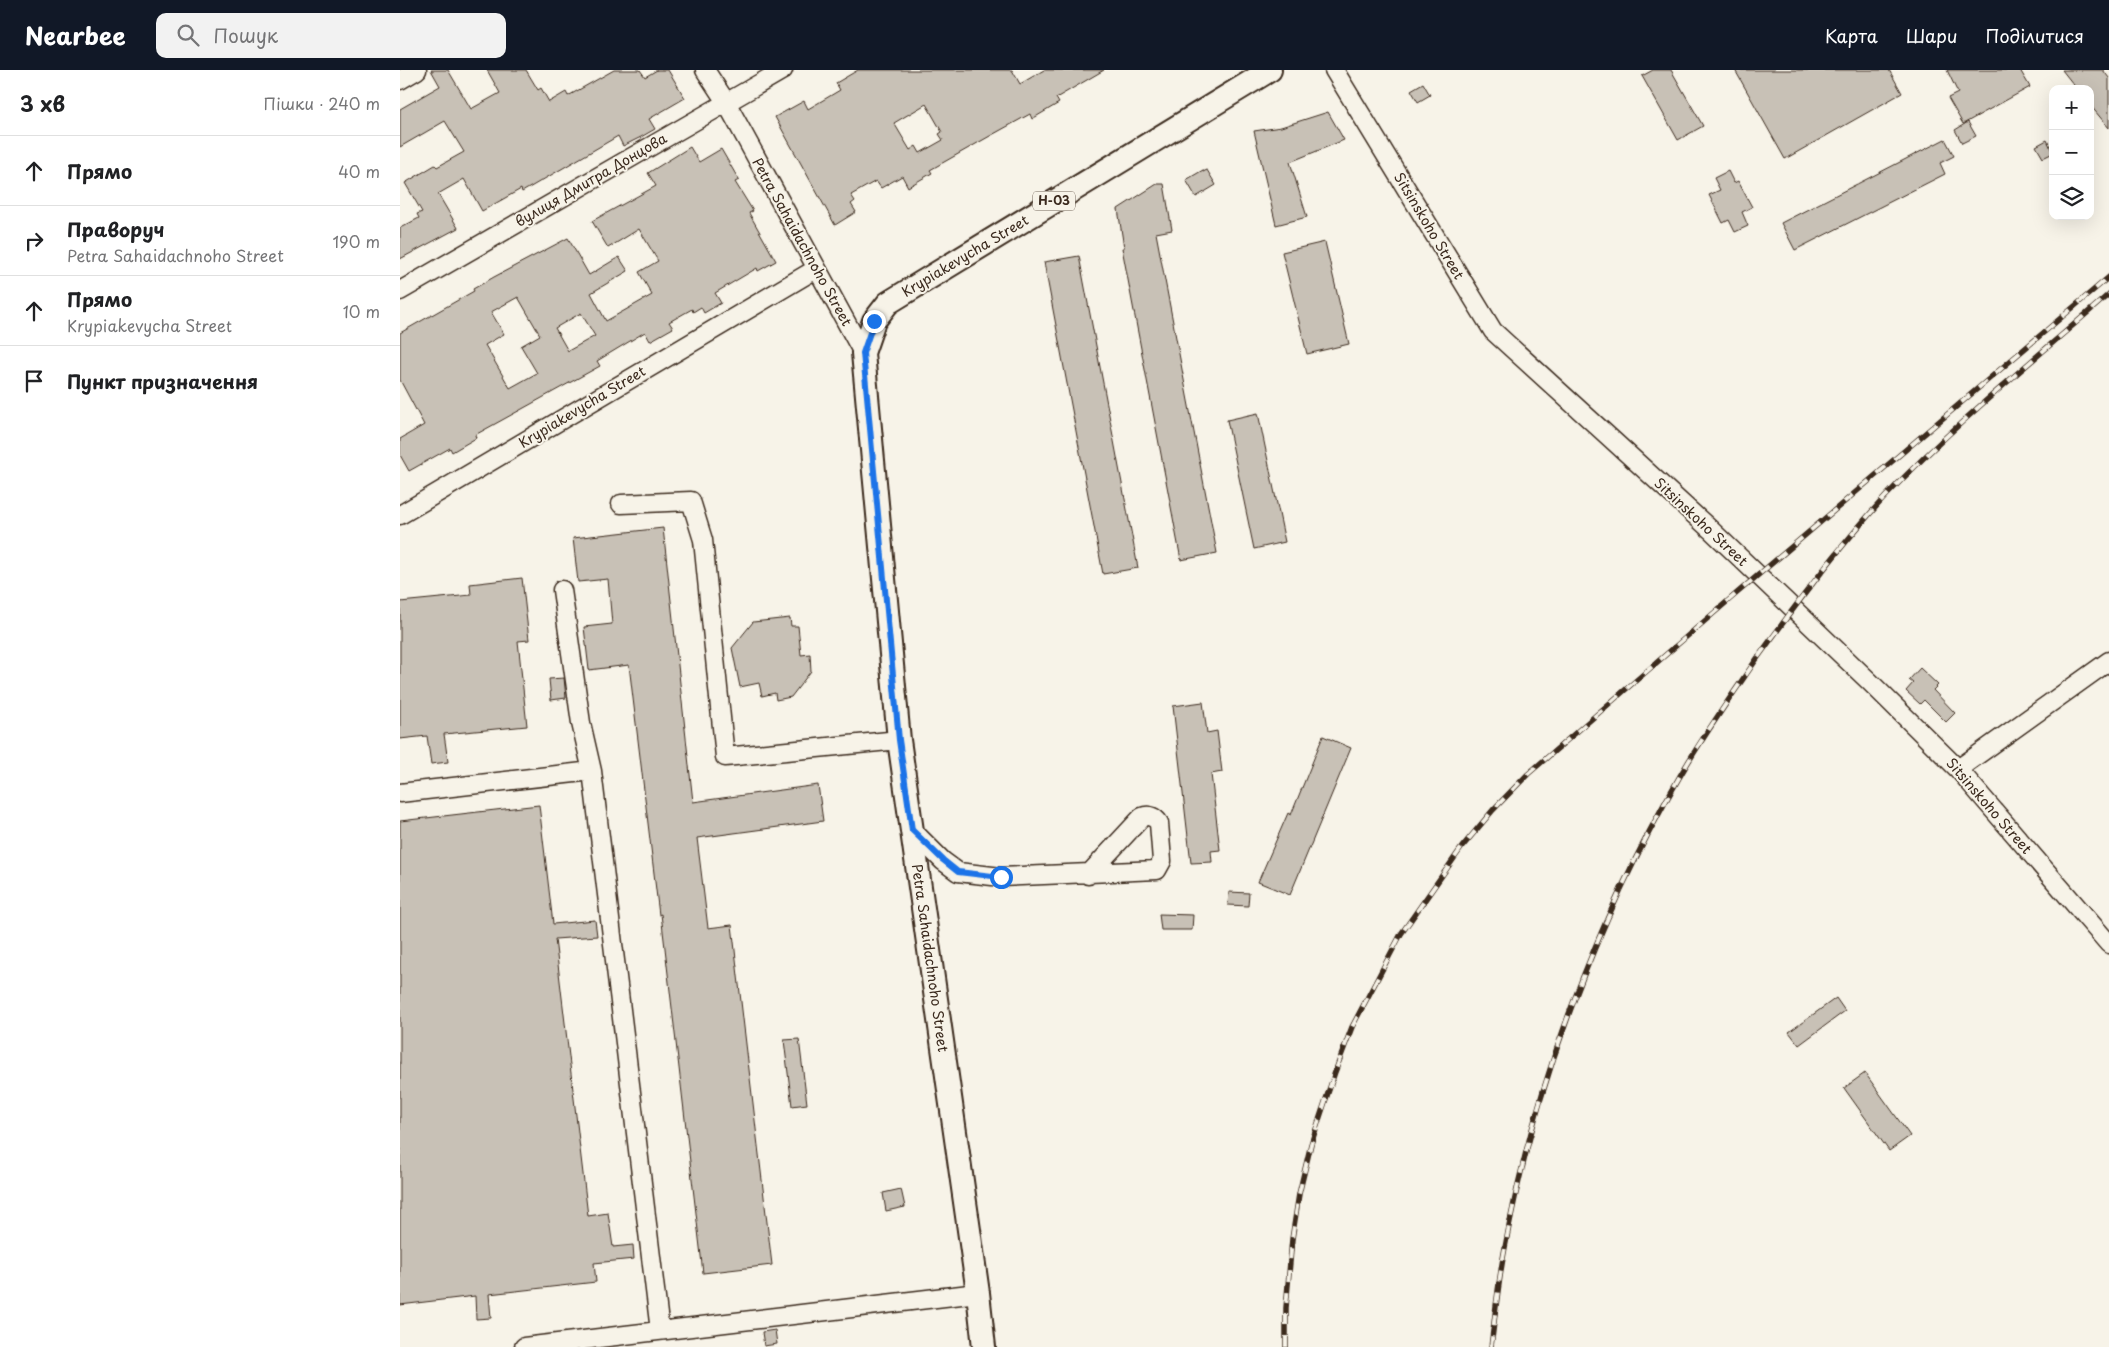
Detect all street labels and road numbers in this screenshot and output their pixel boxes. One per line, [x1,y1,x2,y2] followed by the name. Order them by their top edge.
[511,127,671,232] street label: вулиця Дмитра Донцова
[747,154,858,330] street label: Petra Sahaidachnoho Street
[1389,168,1470,283] street label: Sitsinskoho Street
[1033,192,1075,210] road number: Н-03
[897,209,1032,302] street label: Krypiakevycha Street
[514,360,649,453] street label: Krypiakevycha Street
[1650,473,1753,571] street label: Sitsinskoho Street
[1942,753,2037,859] street label: Sitsinskoho Street
[907,863,954,1054] street label: Petra Sahaidachnoho Street

